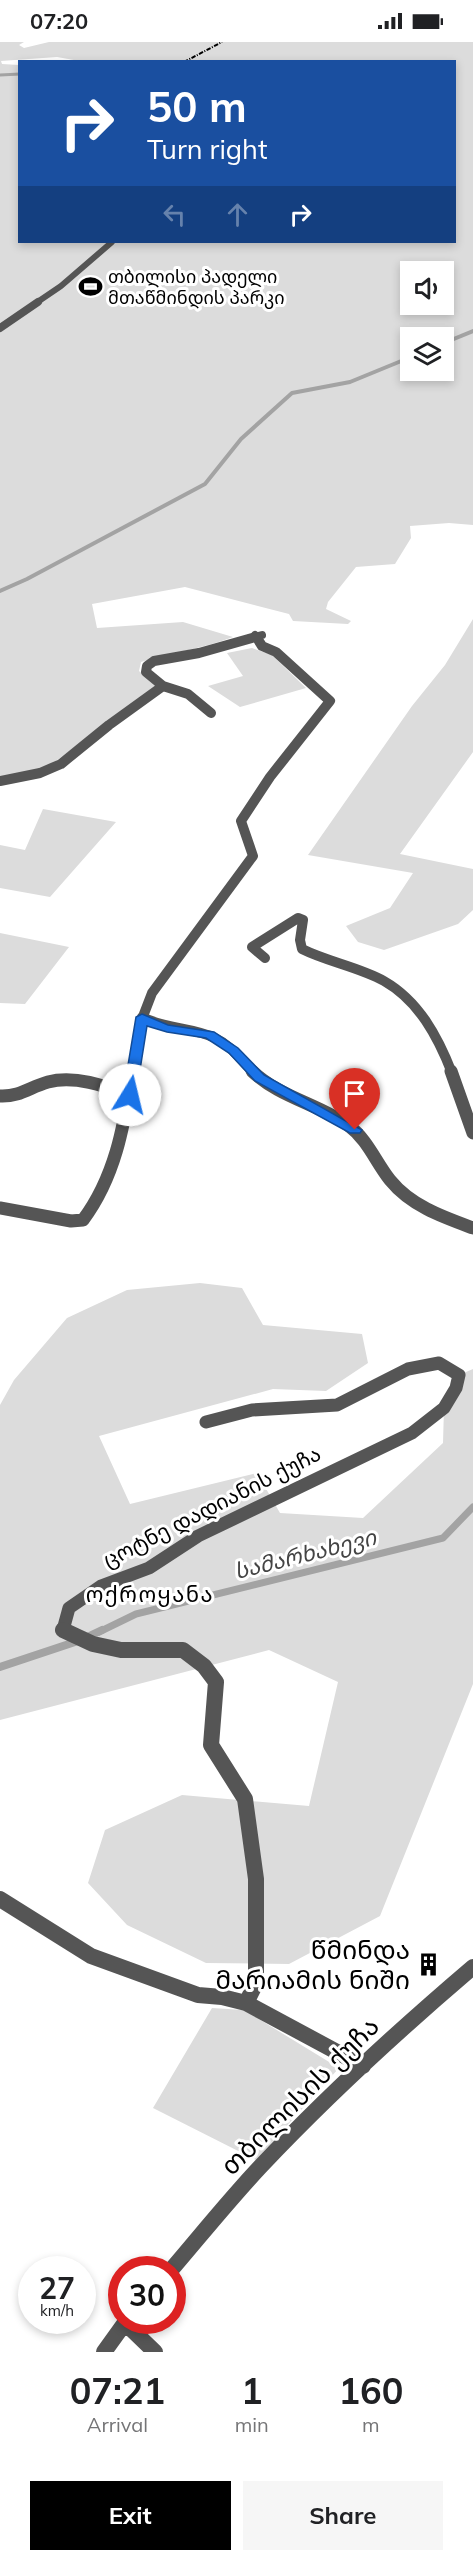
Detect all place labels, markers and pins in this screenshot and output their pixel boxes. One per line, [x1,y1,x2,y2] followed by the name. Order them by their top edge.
[108,265,285,309] place label: თბილისი პადელი მთაწმინდის პარკი
[77,274,103,300] sports icon: თბილისი პადელი მთაწმინდის პარკი
[329,1068,380,1130] pin
[215,1933,410,1996] place label: წმინდა მარიამის ნიში
[415,1952,441,1978] building icon: წმინდა მარიამის ნიში

